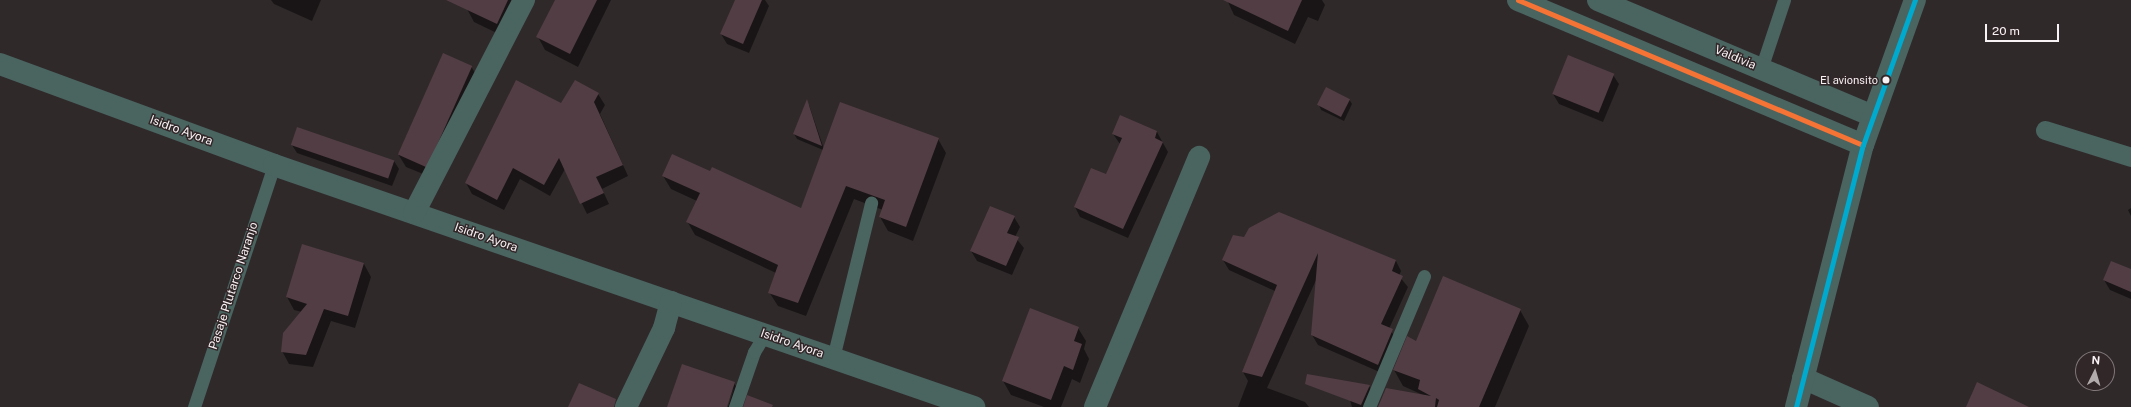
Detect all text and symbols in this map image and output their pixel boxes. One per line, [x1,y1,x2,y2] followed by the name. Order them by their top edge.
[1987,16,2061,42] scale bar
[1992,24,2020,38] text: 20 m
[1712,43,1758,73] street label: Valdivia
[1820,73,1878,87] place label: El avionsito
[1881,75,1891,85] marker: El avionsito
[148,113,214,149] street label: Isidro Ayora
[207,220,261,352] street label: Pasaje Plutarco Naranjo
[452,220,520,256] street label: Isidro Ayora
[758,326,826,362] street label: Isidro Ayora
[2075,351,2115,391] north arrow
[2091,354,2101,366] text: N

